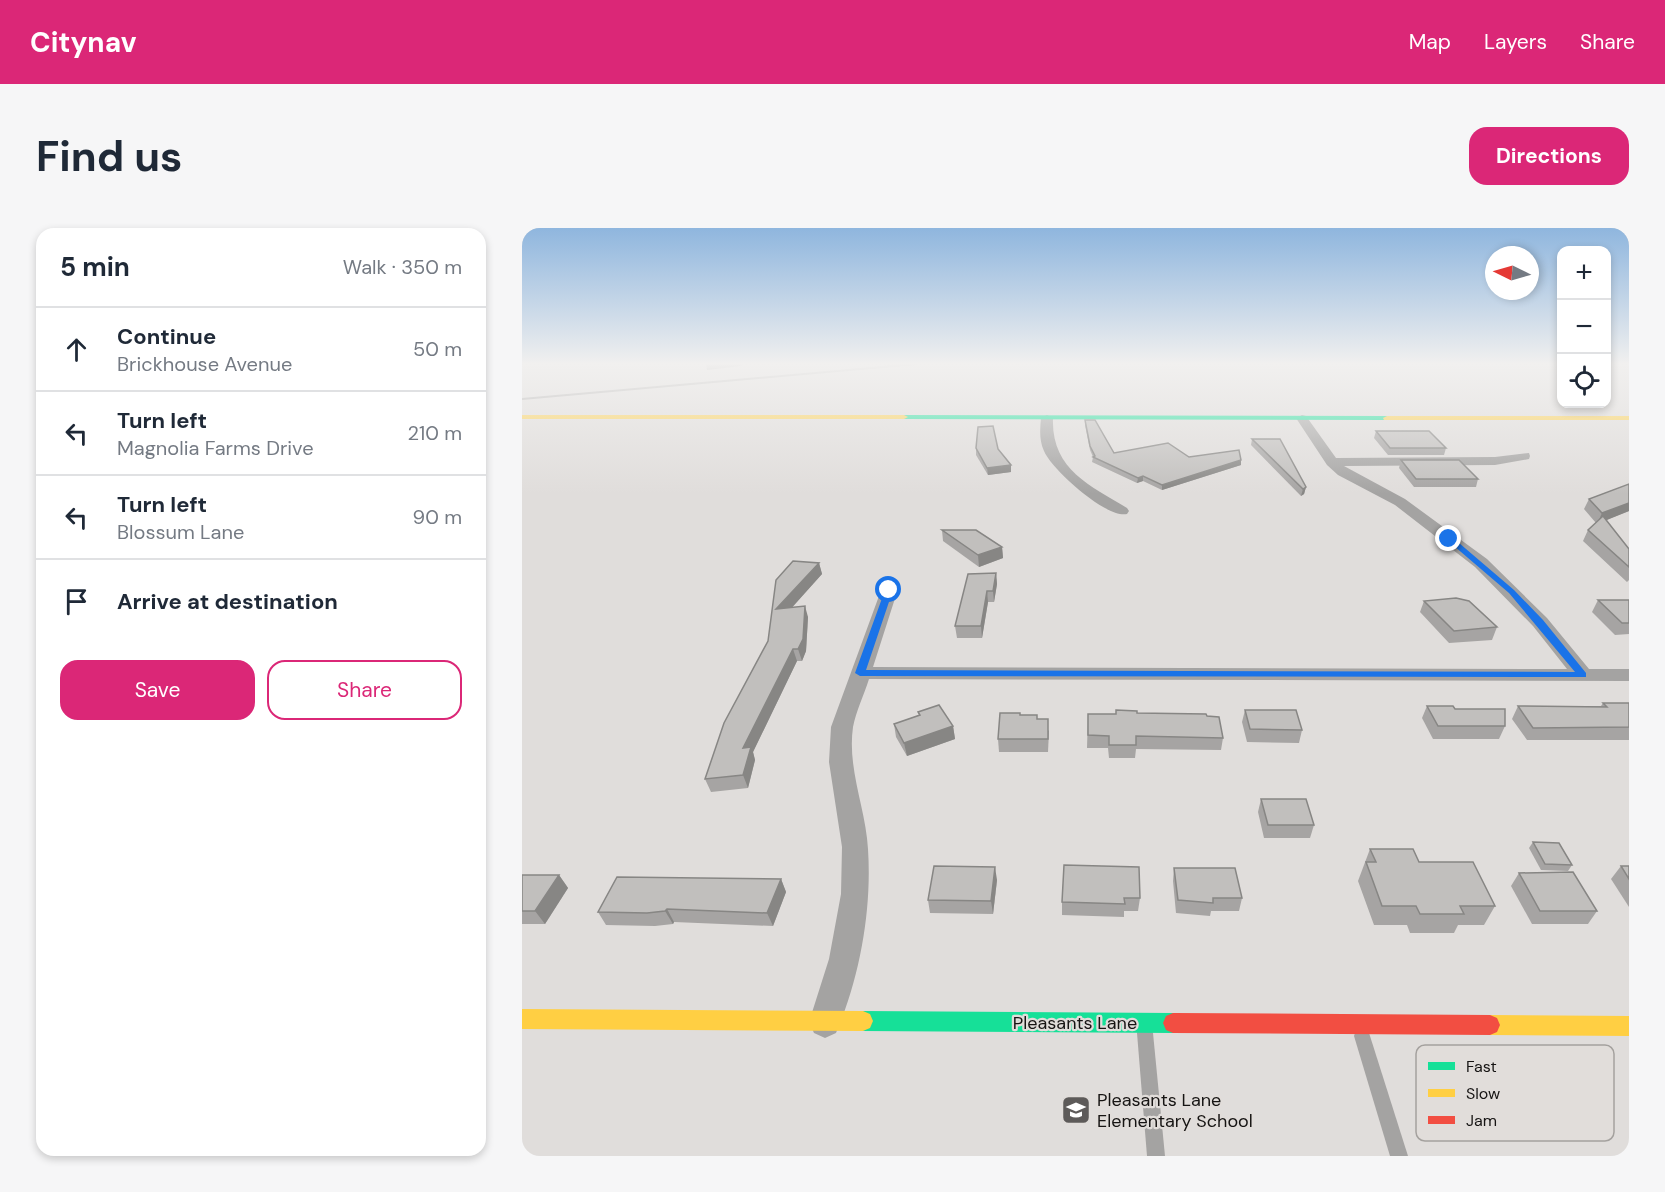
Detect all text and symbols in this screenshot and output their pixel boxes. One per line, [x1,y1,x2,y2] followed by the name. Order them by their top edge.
[30,24,136,61] text: Citynav
[1409,28,1451,56] text: Map
[1484,28,1547,56] text: Layers
[1580,28,1635,56] text: Share
[1469,127,1629,185] button: Directions
[36,129,182,184] text: Find us
[1485,246,1539,300] north arrow
[1557,246,1611,408] map controls
[1557,246,1611,300] button: +
[60,250,130,284] text: 5 min
[343,254,462,280] text: Walk · 350 m
[1557,300,1611,354] button: −
[117,322,216,351] text: Continue
[60,333,93,366] icon: ahead
[413,336,462,362] text: 50 m
[117,351,292,377] text: Brickhouse Avenue
[1557,354,1611,408] button: locate
[117,406,207,435] text: Turn left
[60,417,93,450] icon: left
[407,420,462,446] text: 210 m
[117,435,314,461] text: Magnolia Farms Drive
[117,490,207,519] text: Turn left
[60,501,93,534] icon: left
[413,504,462,530] text: 90 m
[117,519,244,545] text: Blossum Lane
[1435,525,1461,551] route end
[875,576,901,602] route start
[60,585,93,618] icon: arrive
[117,587,338,616] text: Arrive at destination
[60,660,255,720] button: Save
[267,660,462,720] button: Share
[1013,1011,1137,1035] street label: Pleasants Lane
[1416,1045,1614,1141] legend
[1466,1056,1497,1077] text: Fast
[1466,1083,1500,1104] text: Slow
[1097,1088,1253,1133] place label: Pleasants Lane Elementary School
[1060,1094,1092,1126] school or university icon: Pleasants Lane Elementary School
[1466,1110,1497,1131] text: Jam

